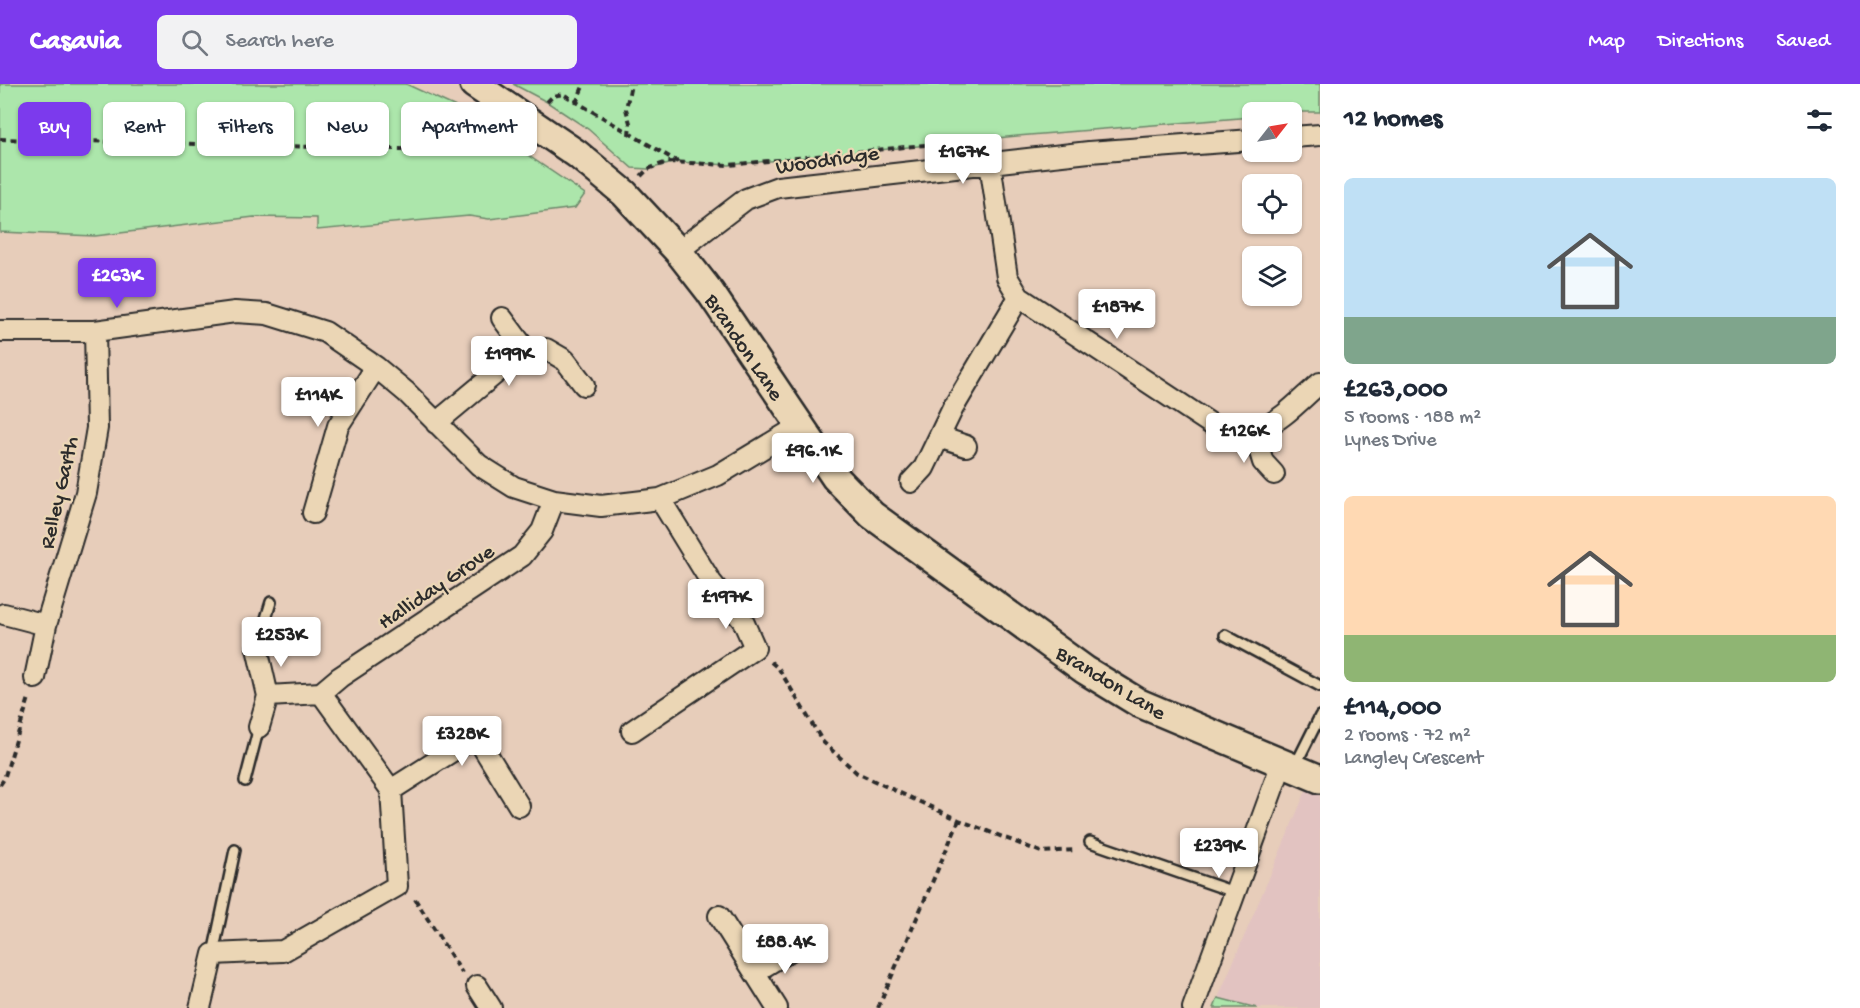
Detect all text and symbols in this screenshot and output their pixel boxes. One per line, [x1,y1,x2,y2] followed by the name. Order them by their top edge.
[157,15,577,69] search box
[30,26,121,59] text: Casavia
[178,26,211,59] icon: search
[226,29,334,55] text: Search here
[1588,30,1625,55] text: Map
[1658,30,1743,55] text: Directions
[1776,30,1830,55] text: Saved
[18,102,91,156] chip: Buy
[103,102,185,156] chip: Rent
[197,102,294,156] chip: Filters
[306,102,389,156] chip: New
[401,102,537,156] chip: Apartment
[1242,102,1302,162] north arrow
[1242,102,1302,306] map controls
[1803,104,1836,137] icon: filters
[1344,105,1442,136] text: 12 homes
[921,134,1005,185] pin: £167K
[774,142,881,182] street label: Woodridge
[939,142,987,165] text: £167K
[1242,174,1302,234] button: locate
[1536,217,1644,325] icon: home
[1242,246,1302,306] button: layers
[75,258,159,309] pin: £263K
[92,266,142,289] text: £263K
[697,289,788,407] street label: Brandon Lane
[1075,289,1159,340] pin: £187K
[1092,297,1142,320] text: £187K
[467,336,551,387] pin: £199K
[485,344,533,367] text: £199K
[1344,376,1447,407] text: £263,000
[276,377,360,428] pin: £114K
[295,385,341,408] text: £114K
[1344,407,1481,430] text: 5 rooms · 188 m²
[1202,413,1286,464] pin: £126K
[1220,421,1268,444] text: £126K
[1344,430,1437,453] text: Lynes Drive
[764,433,862,484] pin: £96.1K
[35,434,86,552] street label: Relley Garth
[786,441,840,464] text: £96.1K
[1536,535,1644,643] icon: home
[374,540,501,637] street label: Halliday Grove
[684,579,768,630] pin: £197K
[702,587,750,610] text: £197K
[239,617,323,668] pin: £253K
[256,625,306,648] text: £253K
[1049,641,1170,728] street label: Brandon Lane
[1344,694,1441,725] text: £114,000
[420,716,504,767] pin: £328K
[436,724,488,747] text: £328K
[1344,725,1471,748] text: 2 rooms · 72 m²
[1344,748,1483,771] text: Langley Crescent
[1177,828,1261,879] pin: £239K
[1194,836,1244,859] text: £239K
[736,924,834,975] pin: £88.4K
[756,932,814,955] text: £88.4K

